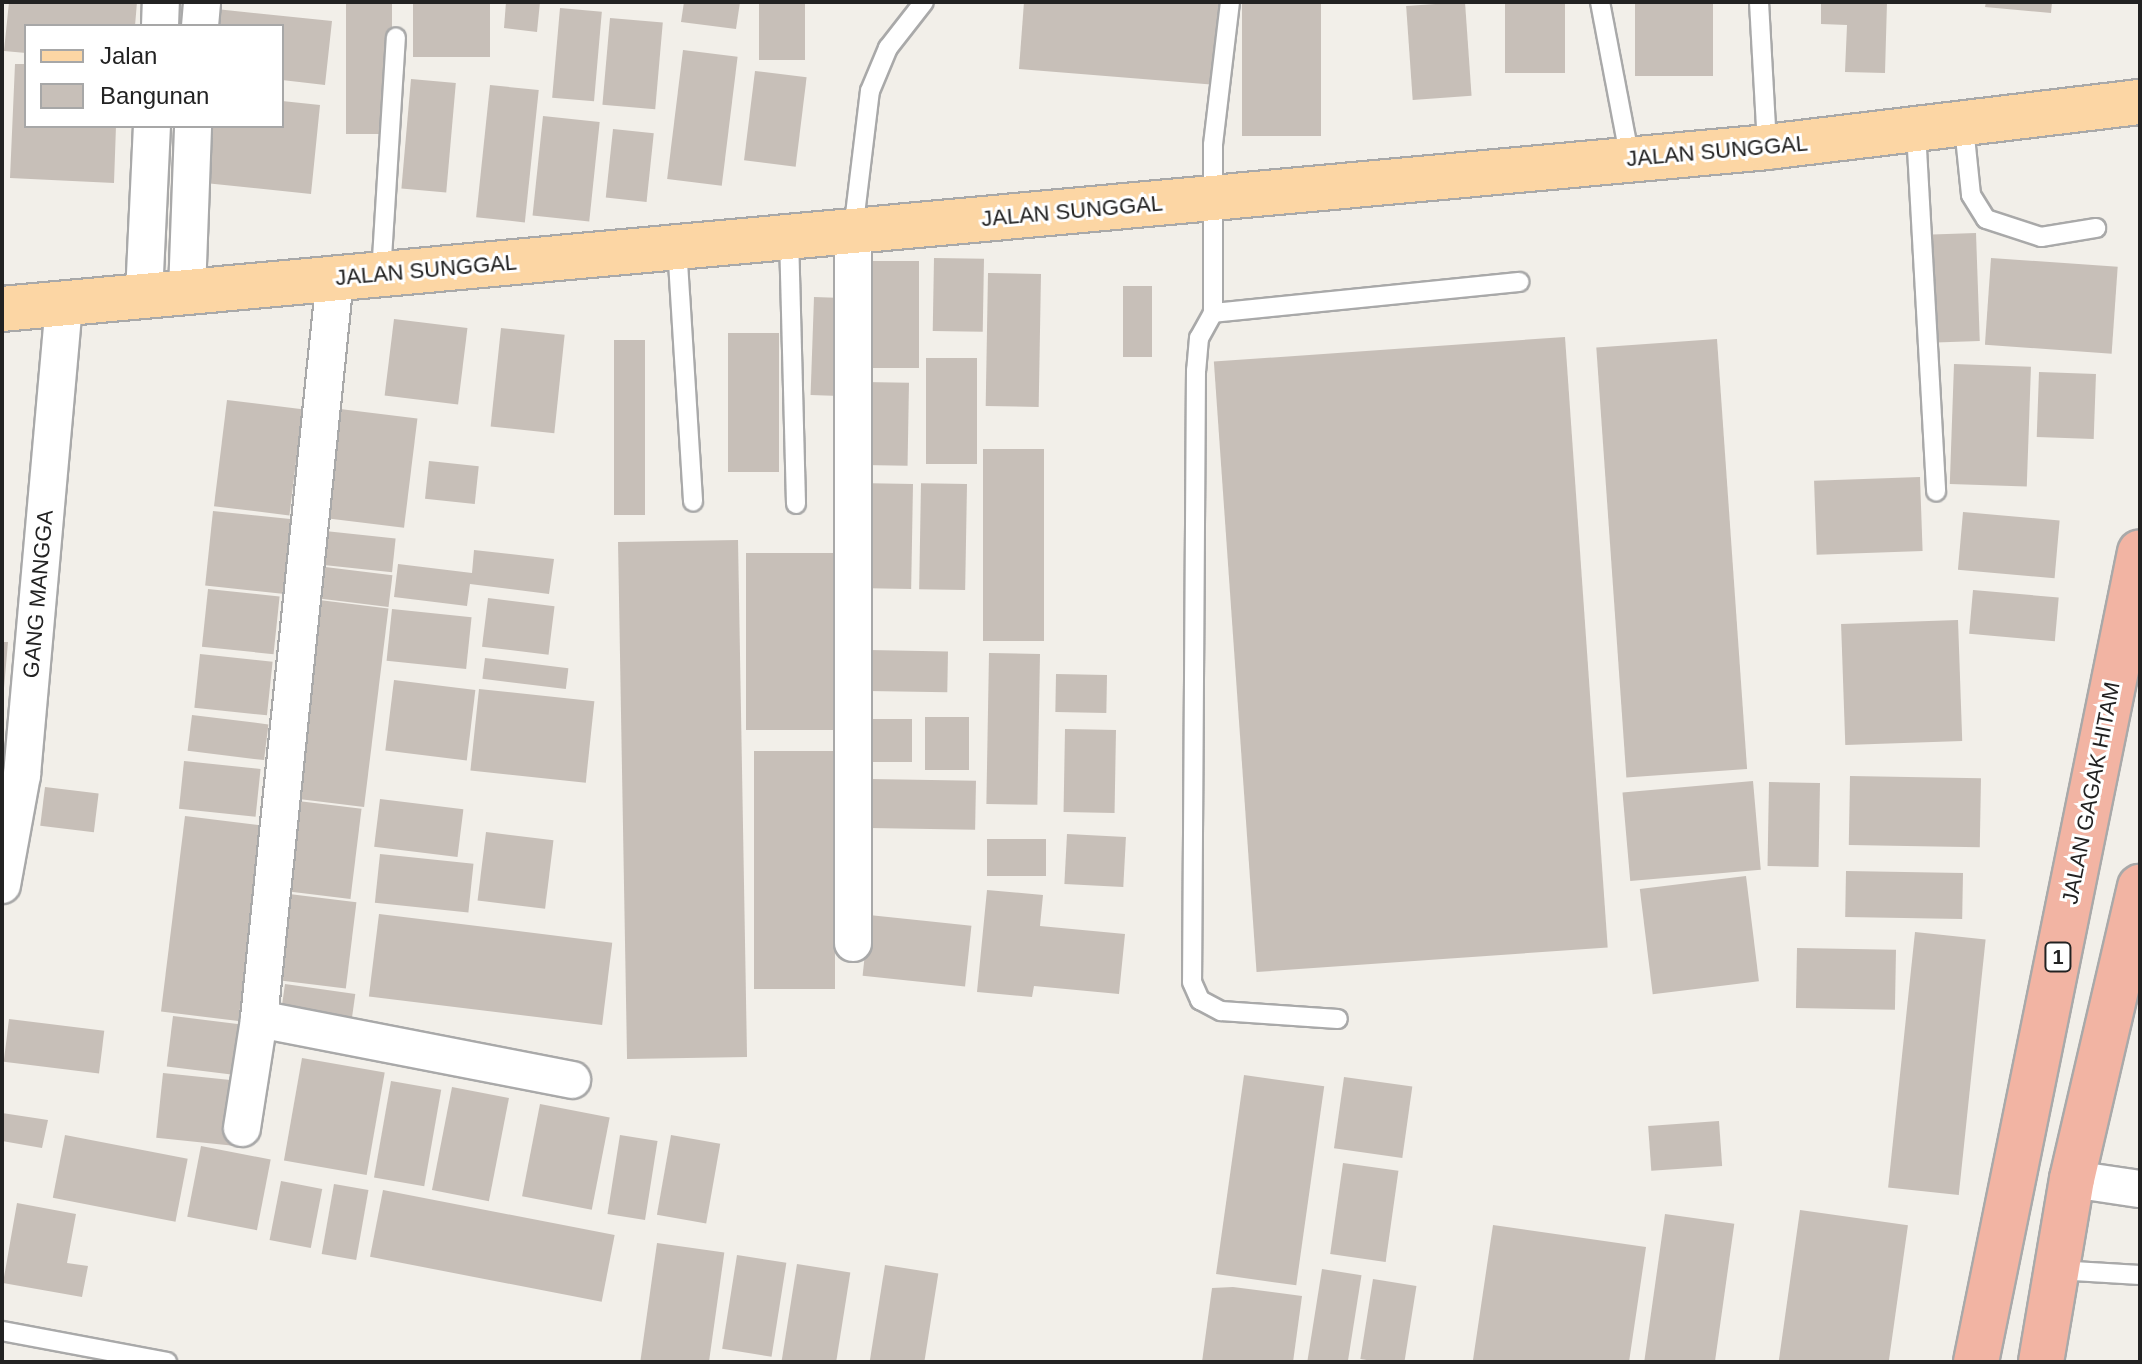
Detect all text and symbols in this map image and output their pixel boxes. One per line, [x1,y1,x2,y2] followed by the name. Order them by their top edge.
[24,24,284,128] legend
[100,42,157,69] text: Jalan
[100,82,209,109] text: Bangunan
[1625,130,1809,172] street label: JALAN SUNGGAL
[980,190,1164,232] street label: JALAN SUNGGAL
[334,249,518,291] street label: JALAN SUNGGAL
[17,509,59,679] street label: GANG MANGGA
[2057,680,2125,906] street label: JALAN GAGAK HITAM
[2044,941,2072,973] road number: 1

